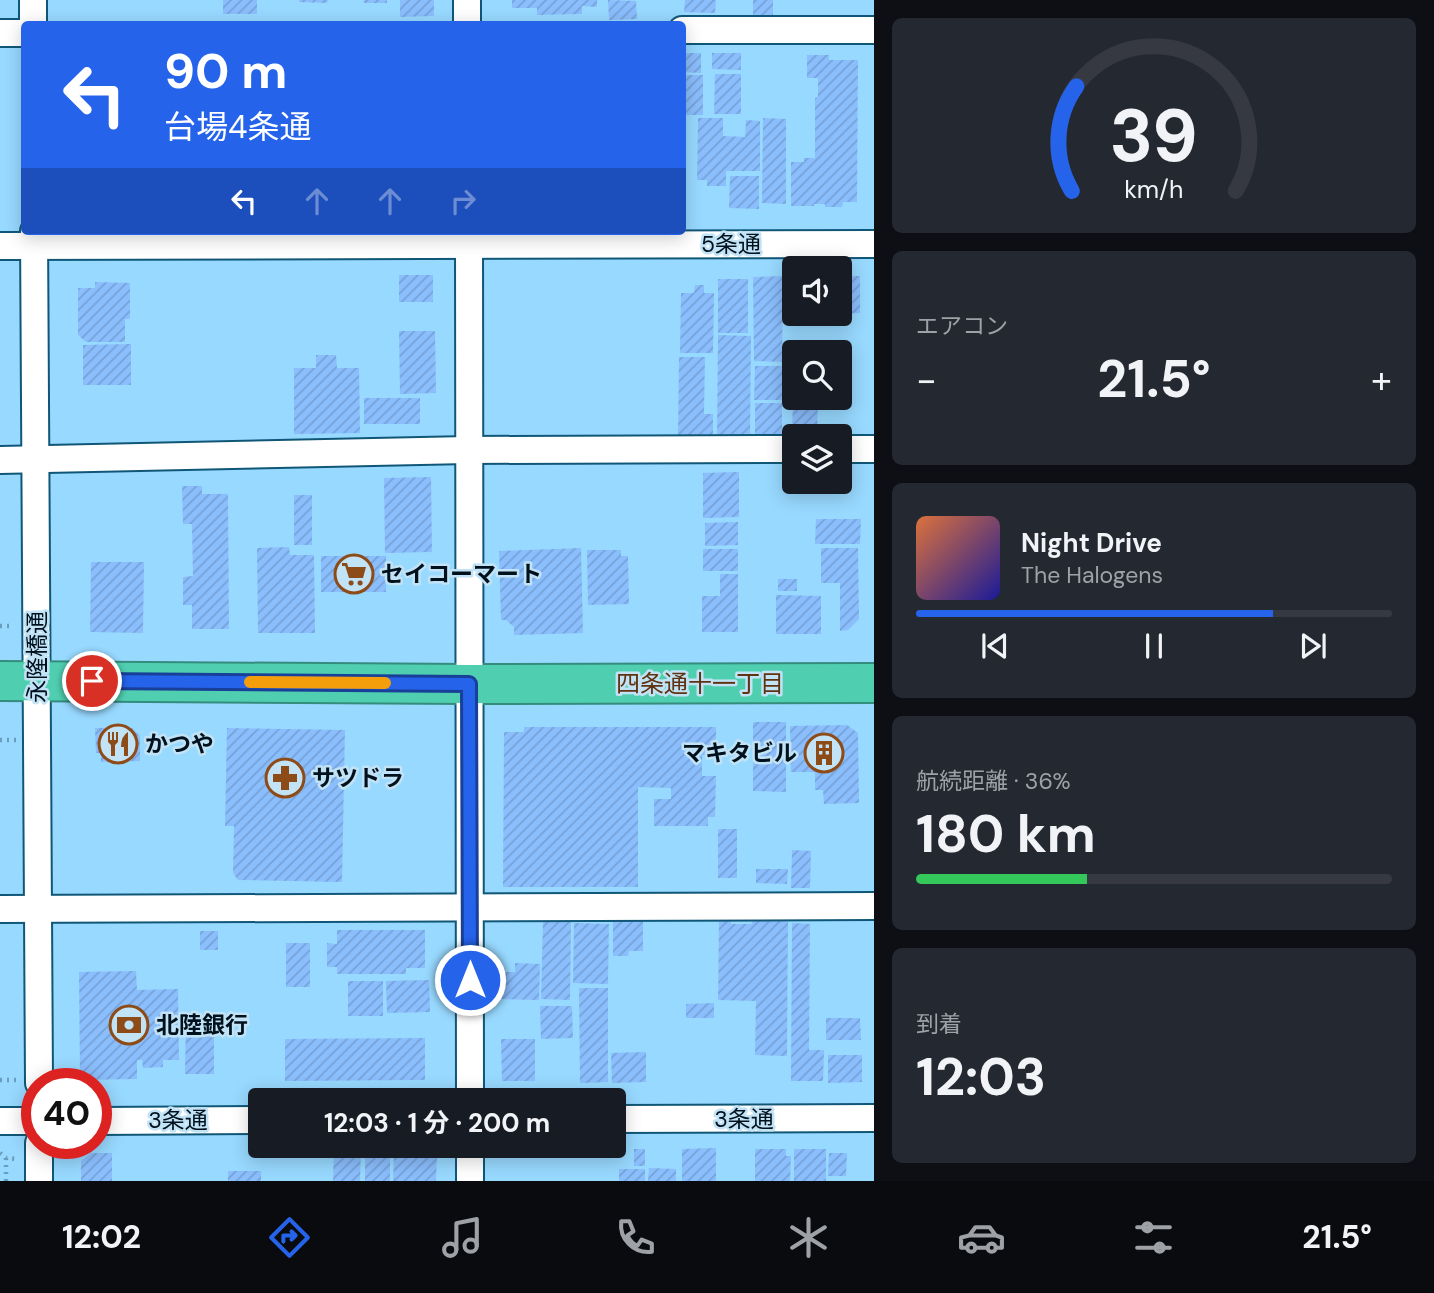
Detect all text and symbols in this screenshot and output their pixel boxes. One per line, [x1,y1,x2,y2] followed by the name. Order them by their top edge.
[164,39,287,103] text: 90 m
[49,49,140,140] icon: left
[1110,90,1198,185] text: 39
[164,106,311,148] text: 台場4条通
[1124,173,1184,206] text: km/h
[225,182,263,220] icon: left
[298,182,336,220] icon: ahead
[371,182,409,220] icon: ahead
[444,182,482,220] icon: right
[701,229,761,259] street label: 5条通
[782,256,852,494] map controls
[782,256,852,326] button: sound
[916,311,1008,341] text: エアコン
[782,340,852,410] button: search
[1097,345,1211,413] text: 21.5°
[916,355,937,405] text: −
[1371,355,1392,405] text: +
[782,424,852,494] button: layers
[1021,526,1162,560] text: Night Drive
[333,553,375,595] supermarket icon: セイコーマート
[381,559,542,589] place label: セイコーマート
[1021,560,1163,590] text: The Halogens
[22,611,52,703] street label: 永隆橋通
[976,627,1014,665] icon: previous
[1135,627,1173,665] icon: pause
[1294,627,1332,665] icon: next
[62,651,122,711] pin
[73,662,111,700] icon: arrive
[616,668,784,699] district label: 四条通十一丁目
[97,723,139,765] restaurant icon: かつや
[145,729,214,759] place label: かつや
[803,732,845,774] building icon: マキタビル
[682,738,797,768] place label: マキタビル
[264,757,306,799] pharmacy icon: サツドラ
[312,763,404,793] place label: サツドラ
[916,766,1071,796] text: 航続距離 · 36%
[916,800,1096,868] text: 180 km
[433,943,507,1017] position arrow
[108,1004,150,1046] bank icon: 北陸銀行
[916,1009,962,1039] text: 到着
[156,1010,248,1040] place label: 北陸銀行
[916,1043,1046,1111] text: 12:03
[21,1068,112,1159] speed limit sign: 40
[714,1104,774,1134] street label: 3条通
[148,1105,208,1135] street label: 3条通
[324,1106,550,1140] text: 12:03 · 1 分 · 200 m
[265,1213,314,1262] icon: directions
[438,1213,487,1262] icon: music
[611,1213,660,1262] icon: phone
[784,1213,833,1262] icon: climate
[957,1213,1006,1262] icon: car
[1129,1213,1178,1262] icon: filters
[62,1216,141,1258] text: 12:02
[1302,1216,1372,1258] text: 21.5°

